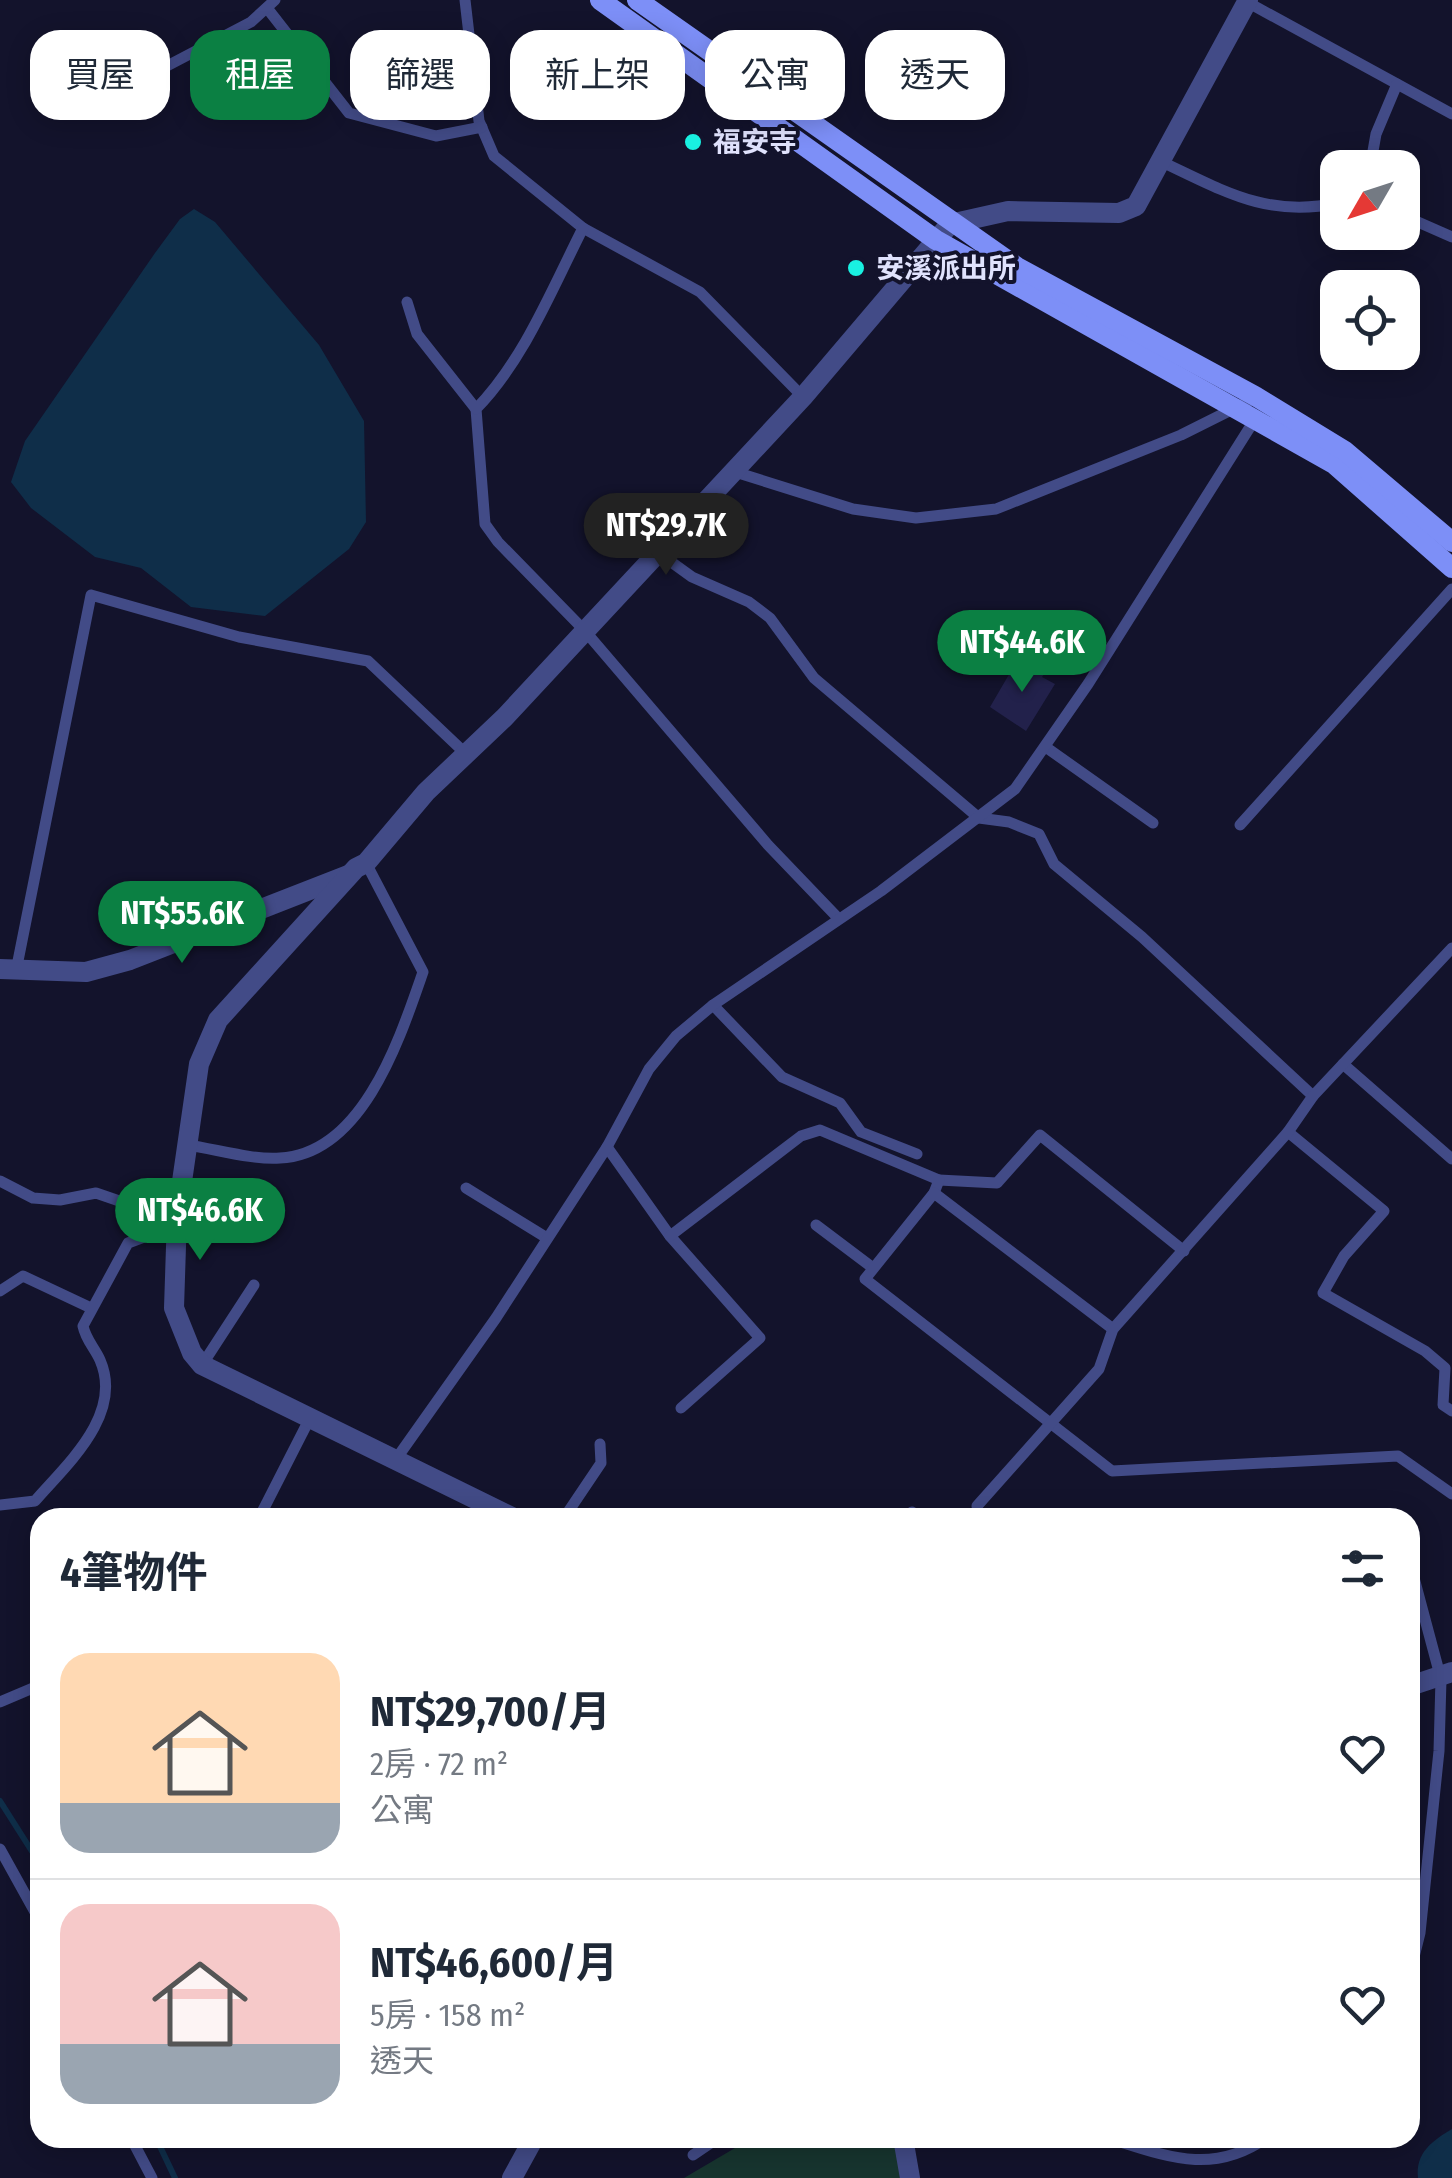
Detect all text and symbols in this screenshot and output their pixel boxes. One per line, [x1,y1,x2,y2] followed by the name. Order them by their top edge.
[30,30,170,120] chip: 買屋
[190,30,330,120] chip: 租屋
[350,30,490,120] chip: 篩選
[510,30,685,120] chip: 新上架
[705,30,845,120] chip: 公寓
[865,30,1005,120] chip: 透天
[713,126,797,159] place label: 福安寺
[682,131,704,153] marker: 福安寺
[1320,150,1420,250] north arrow
[1320,150,1420,370] map controls
[876,252,1016,285] place label: 安溪派出所
[845,257,867,279] marker: 安溪派出所
[1320,270,1420,370] button: locate
[563,493,769,578] pin: NT$29.7K
[606,506,726,544] text: NT$29.7K
[919,610,1125,695] pin: NT$44.6K
[959,623,1085,661] text: NT$44.6K
[79,881,285,966] pin: NT$55.6K
[120,894,244,932] text: NT$55.6K
[97,1178,303,1263] pin: NT$46.6K
[137,1191,263,1229] text: NT$46.6K
[1335,1541,1390,1596] icon: filters
[60,1548,208,1598] text: 4筆物件
[370,1687,611,1737] text: NT$29,700/月
[140,1693,260,1813] icon: home
[1335,1726,1390,1781] icon: heart
[370,1745,508,1783] text: 2房 · 72 m²
[370,1791,434,1829] text: 公寓
[370,1938,618,1988] text: NT$46,600/月
[140,1944,260,2064] icon: home
[1335,1977,1390,2032] icon: heart
[370,1996,525,2034] text: 5房 · 158 m²
[370,2042,434,2080] text: 透天

